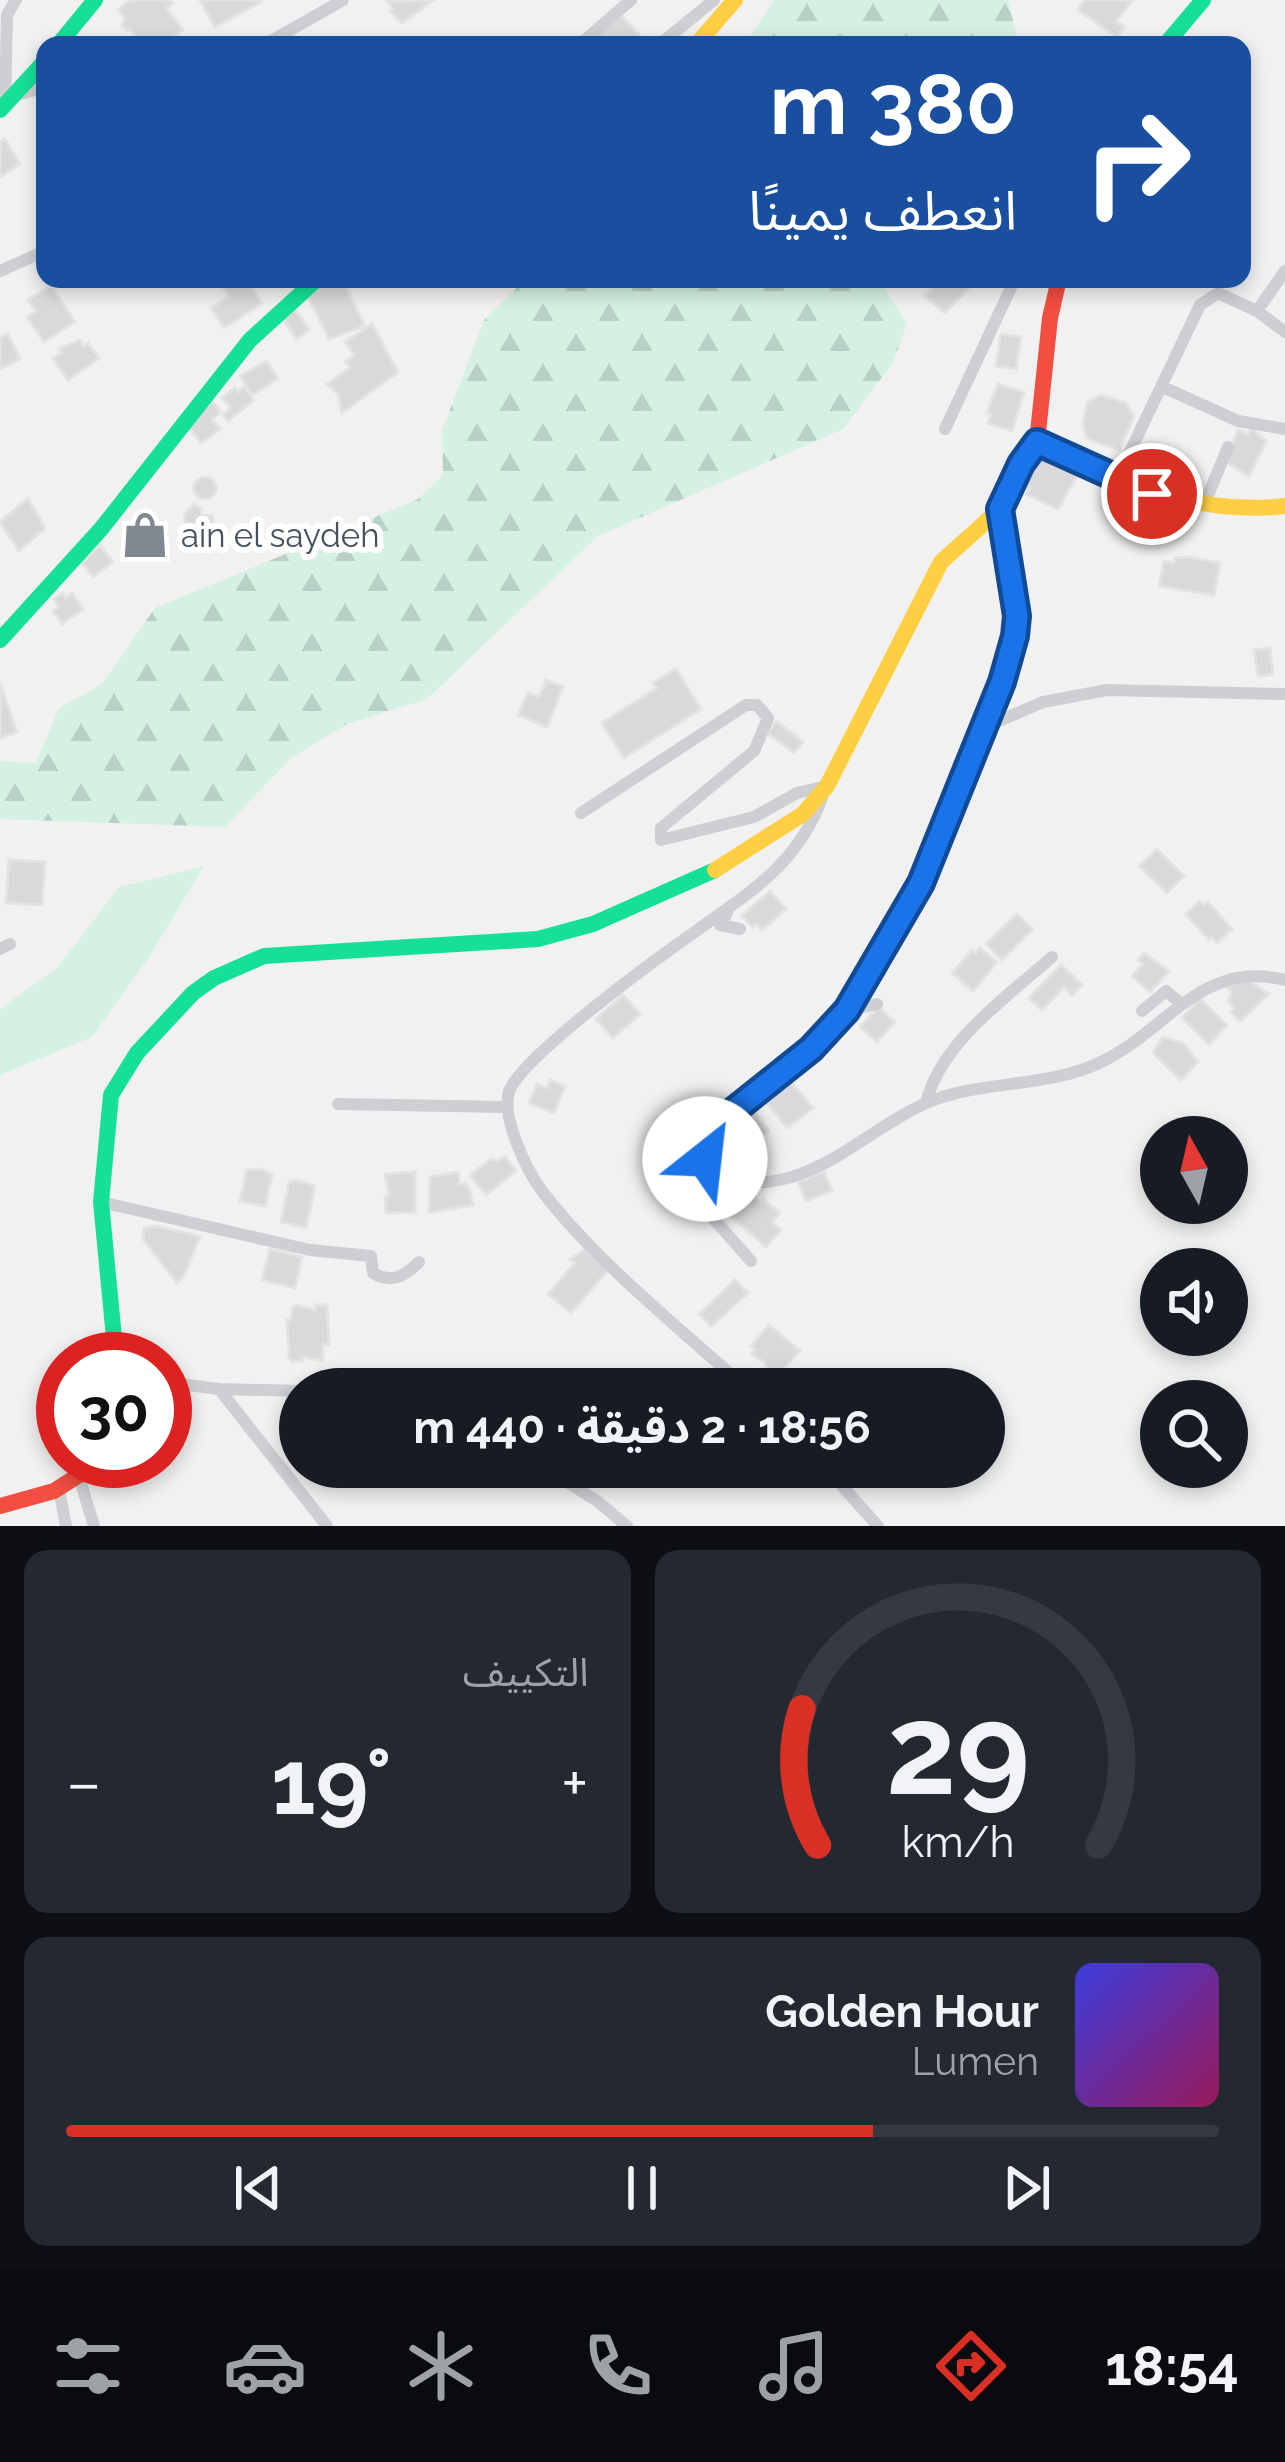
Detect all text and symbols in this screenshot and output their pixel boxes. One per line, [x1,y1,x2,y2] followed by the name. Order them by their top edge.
[769,55,1017,154] text: 380 m
[1059,84,1215,240] icon: right
[748,179,1017,243] text: انعطف يمينًا
[1101,443,1203,545] pin
[1119,461,1185,527] icon: arrive
[120,510,170,560] shop icon: ain el saydeh
[181,516,379,555] place label: ain el saydeh
[642,1096,768,1222] position arrow
[1140,1116,1248,1224] north arrow
[1140,1116,1248,1488] map controls
[1140,1248,1248,1356] button: sound
[36,1332,192,1488] speed limit sign: 30
[1140,1380,1248,1488] button: search
[413,1401,871,1454] text: 18:56 · 2 دقيقة · 440 m
[463,1649,589,1695] text: التكييف
[886,1677,1030,1823] text: 29
[271,1729,392,1835] text: 19°
[66,1744,102,1821] text: −
[561,1744,588,1821] text: +
[901,1816,1014,1866] text: km/h
[765,1985,1039,2038] text: Golden Hour
[912,2038,1039,2084] text: Lumen
[225,2155,291,2221] icon: previous
[609,2155,675,2221] icon: pause
[994,2155,1060,2221] icon: next
[46,2324,130,2408] icon: filters
[223,2324,307,2408] icon: car
[399,2324,483,2408] icon: climate
[576,2324,660,2408] icon: phone
[752,2324,836,2408] icon: music
[929,2324,1013,2408] icon: directions
[1105,2334,1239,2398] text: 18:54

